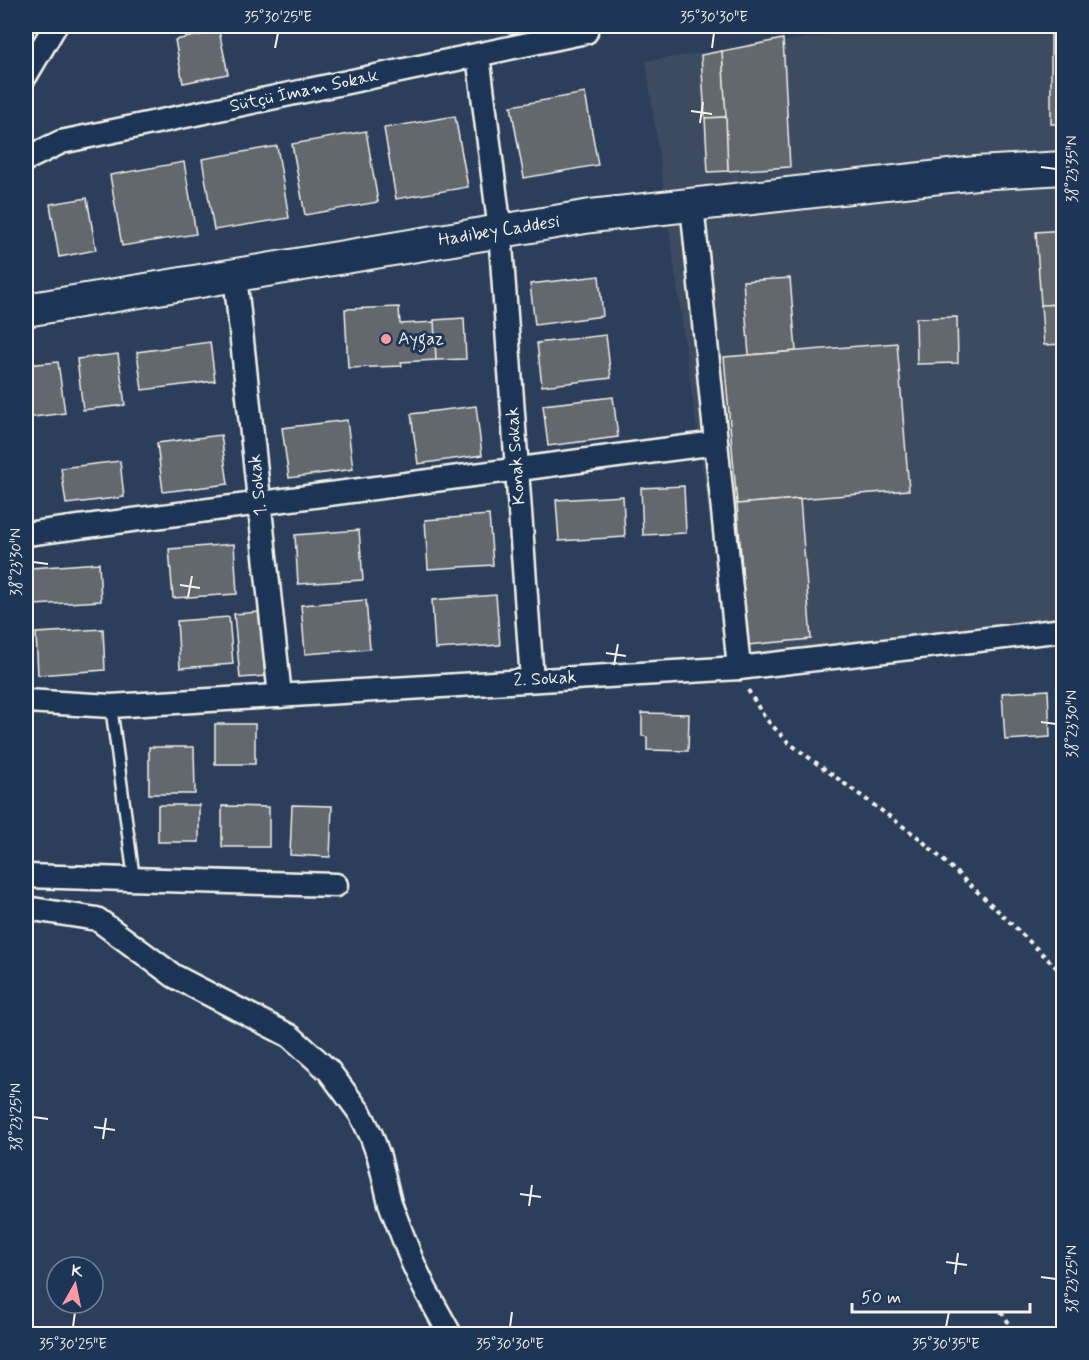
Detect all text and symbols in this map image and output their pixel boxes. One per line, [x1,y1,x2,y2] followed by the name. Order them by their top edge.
[244,8,312,28] text: 35°30'25"E
[680,8,748,28] text: 35°30'30"E
[227,64,381,118] street label: Sütçü İmam Sokak
[1063,135,1083,203] text: 38°23'35"N
[437,210,561,252] street label: Hadibey Caddesi
[398,327,444,353] place label: Aygaz
[379,332,393,346] marker: Aygaz
[501,406,531,506] street label: Konak Sokak
[243,453,273,517] street label: 1. Sokak
[7,528,27,596] text: 38°23'30"N
[513,665,577,693] street label: 2. Sokak
[1063,690,1083,758] text: 38°23'30"N
[7,1083,27,1151] text: 38°23'25"N
[1063,1245,1083,1313] text: 38°23'25"N
[45,1255,105,1315] north arrow
[70,1260,85,1283] text: K
[852,1276,1030,1314] scale bar
[861,1286,901,1310] text: 50 m
[39,1335,107,1355] text: 35°30'25"E
[476,1335,544,1355] text: 35°30'30"E
[912,1335,980,1355] text: 35°30'35"E

